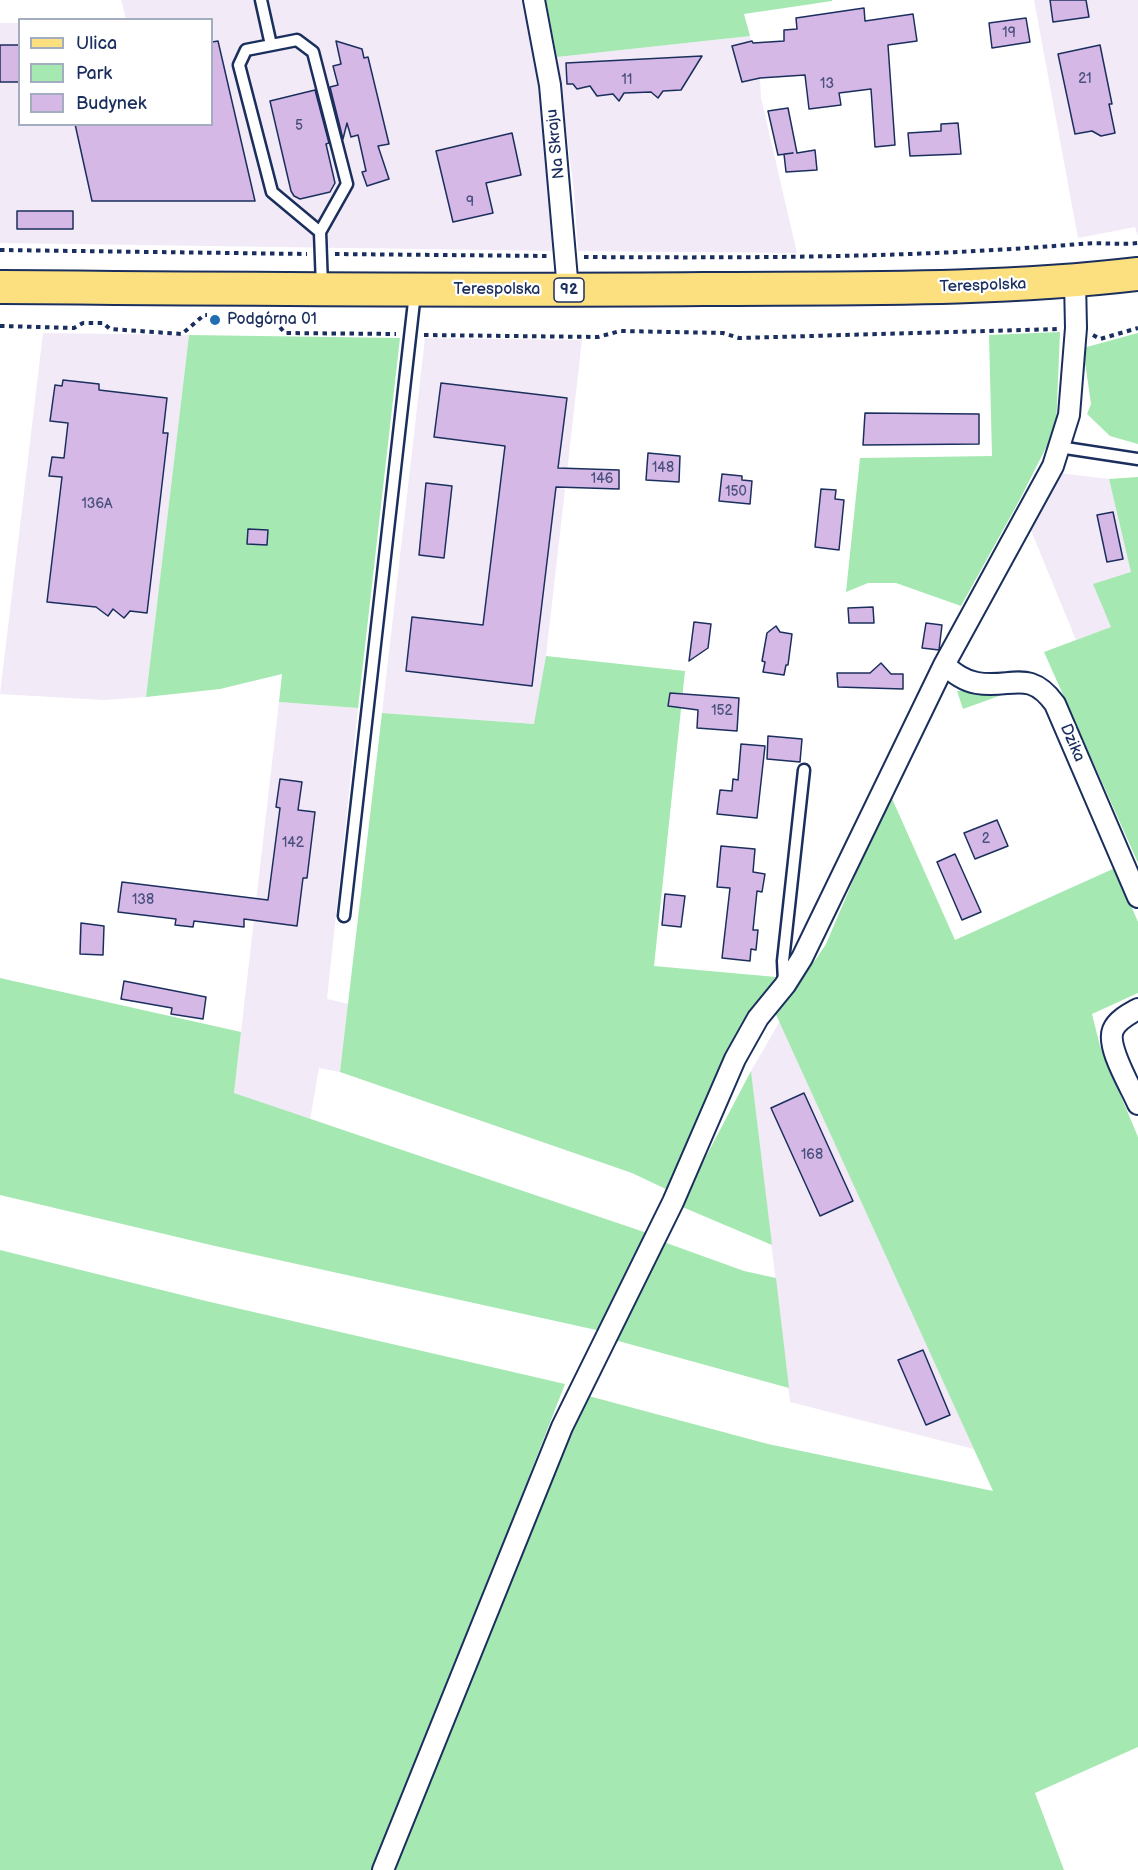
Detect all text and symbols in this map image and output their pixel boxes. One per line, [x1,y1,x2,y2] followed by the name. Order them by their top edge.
[18,18,213,126] legend
[1002,25,1016,41] house number: 19
[76,33,117,54] text: Ulica
[76,63,112,84] text: Park
[1078,71,1092,87] house number: 21
[622,72,632,88] house number: 11
[820,76,834,92] house number: 13
[76,93,146,114] text: Budynek
[543,108,569,180] street label: Na Skraju
[295,118,303,134] house number: 5
[466,194,474,210] house number: 9
[939,275,1027,297] street label: Terespolska
[554,278,584,302] road number: 92
[454,280,540,300] street label: Terespolska
[227,310,317,330] place label: Podgórna 01
[208,313,222,327] marker: Podgórna 01
[652,460,674,476] house number: 148
[591,471,613,487] house number: 146
[725,484,747,500] house number: 150
[81,496,113,512] house number: 136A
[711,703,733,719] house number: 152
[1055,721,1089,765] street label: Dzika
[982,831,990,847] house number: 2
[282,835,304,851] house number: 142
[132,892,154,908] house number: 138
[801,1147,823,1163] house number: 168

